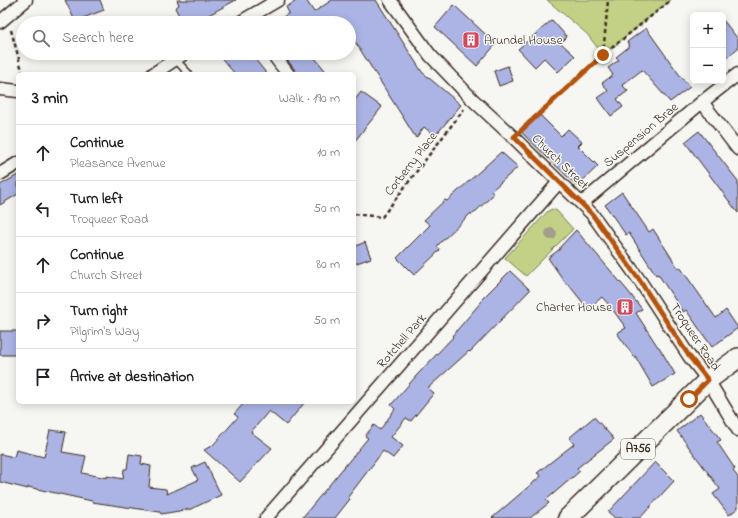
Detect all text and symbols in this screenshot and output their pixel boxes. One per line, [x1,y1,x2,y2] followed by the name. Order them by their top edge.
[690,12,726,84] map controls
[690,12,726,48] button: +
[16,16,356,60] search box
[30,27,52,49] icon: search
[62,27,134,49] text: Search here
[461,30,481,50] building icon: Arundel House
[484,31,563,50] place label: Arundel House
[594,46,612,64] route end
[690,48,726,84] button: −
[32,86,68,111] text: 3 min
[279,89,340,108] text: Walk · 190 m
[599,98,683,172] street label: Suspension Brae
[380,128,443,201] street label: Corberry Place
[527,130,593,195] street label: Church Street
[70,132,124,154] text: Continue
[32,142,54,164] icon: ahead
[317,143,340,162] text: 10 m
[70,154,166,173] text: Pleasance Avenue
[70,188,123,210] text: Turn left
[32,198,54,220] icon: left
[314,199,340,218] text: 50 m
[70,210,148,229] text: Troqueer Road
[70,244,124,266] text: Continue
[32,254,54,276] icon: ahead
[316,255,340,274] text: 80 m
[70,266,143,285] text: Church Street
[615,297,635,317] building icon: Charter House
[536,298,612,317] place label: Charter House
[665,299,725,375] street label: Troqueer Road
[70,300,128,322] text: Turn right
[373,309,431,373] street label: Rotchell Park
[32,310,54,332] icon: right
[314,311,340,330] text: 50 m
[70,322,139,341] text: Pilgrim's Way
[32,366,54,388] icon: arrive
[70,366,194,388] text: Arrive at destination
[680,390,698,408] route start
[621,439,655,459] road number: A756

